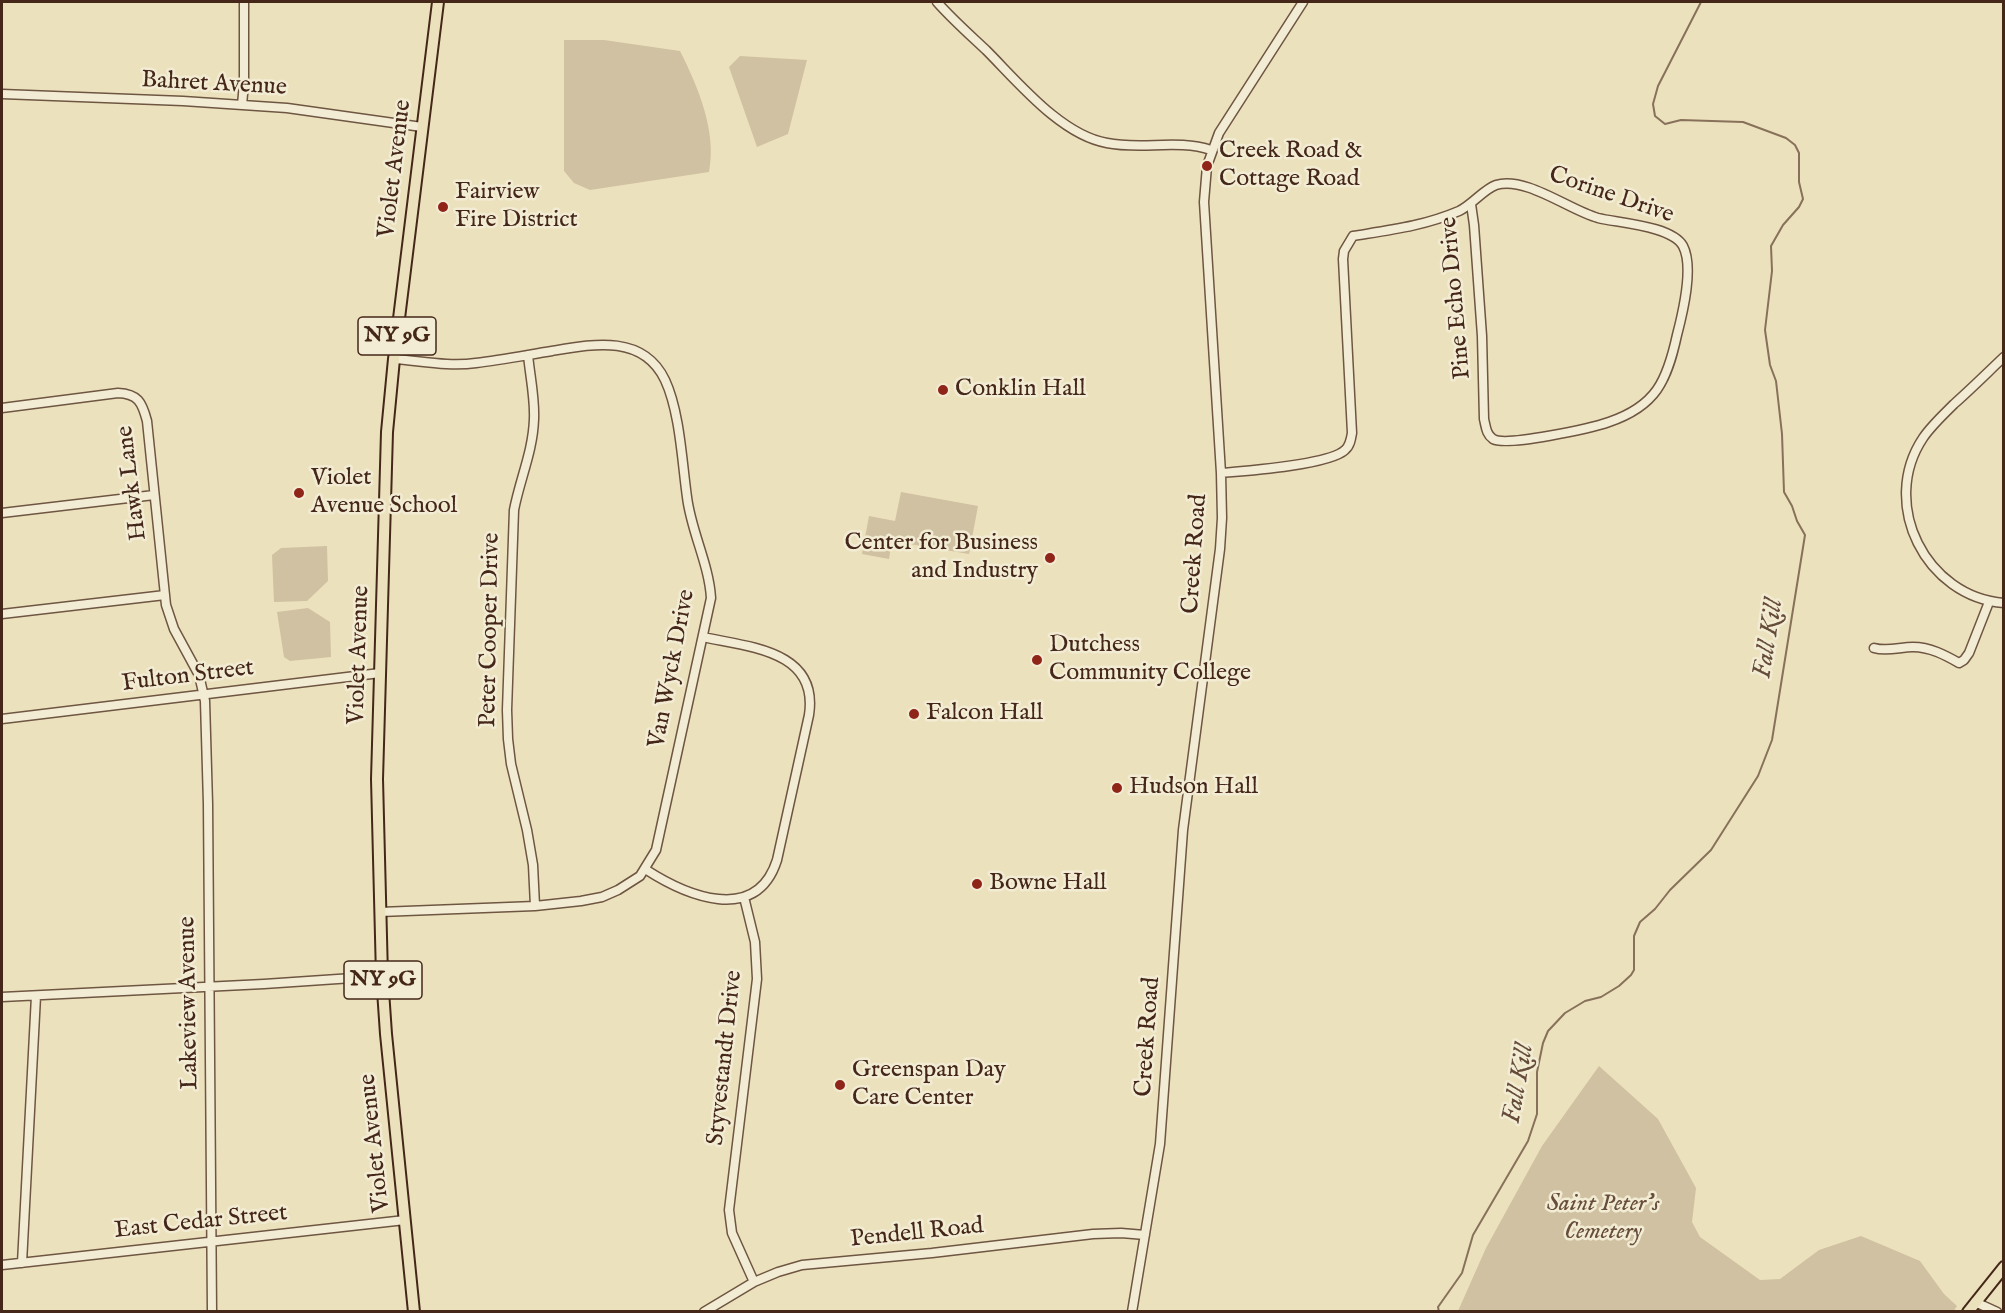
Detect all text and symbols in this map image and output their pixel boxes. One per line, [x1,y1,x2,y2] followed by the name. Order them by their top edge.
[141,67,287,103] street label: Bahret Avenue
[373,98,419,240] street label: Violet Avenue
[1219,138,1363,194] place label: Creek Road & Cottage Road
[1200,159,1214,173] marker: Creek Road & Cottage Road
[1545,161,1677,231] street label: Corine Drive
[455,179,578,235] place label: Fairview Fire District
[436,200,450,214] marker: Fairview Fire District
[1436,216,1478,380] street label: Pine Echo Drive
[358,317,436,355] road number: NY 9G
[955,376,1086,404] place label: Conklin Hall
[936,383,950,397] marker: Conklin Hall
[112,424,154,542] street label: Hawk Lane
[311,465,457,521] place label: Violet Avenue School
[292,486,306,500] marker: Violet Avenue School
[1177,493,1215,615] street label: Creek Road
[844,530,1038,586] place label: Center for Business and Industry
[475,532,507,728] street label: Peter Cooper Drive
[1043,551,1057,565] marker: Center for Business and Industry
[343,585,377,725] street label: Violet Avenue
[644,587,702,751] street label: Van Wyck Drive
[1748,597,1792,681] water label: Fall Kill
[1049,632,1251,688] place label: Dutchess Community College
[1030,653,1044,667] marker: Dutchess Community College
[120,655,256,699] street label: Fulton Street
[926,700,1043,728] place label: Falcon Hall
[907,707,921,721] marker: Falcon Hall
[1129,774,1258,802] place label: Hudson Hall
[1110,781,1124,795] marker: Hudson Hall
[989,870,1106,898] place label: Bowne Hall
[970,877,984,891] marker: Bowne Hall
[174,916,206,1090] street label: Lakeview Avenue
[344,961,422,999] road number: NY 9G
[702,969,750,1147] street label: Styvestandt Drive
[1130,976,1168,1098] street label: Creek Road
[1498,1042,1542,1126] water label: Fall Kill
[852,1057,1006,1113] place label: Greenspan Day Care Center
[354,1072,398,1214] street label: Violet Avenue
[833,1078,847,1092] marker: Greenspan Day Care Center
[1547,1191,1659,1247] park label: Saint Peter's Cemetery
[113,1200,289,1246] street label: East Cedar Street
[849,1213,985,1255] street label: Pendell Road

